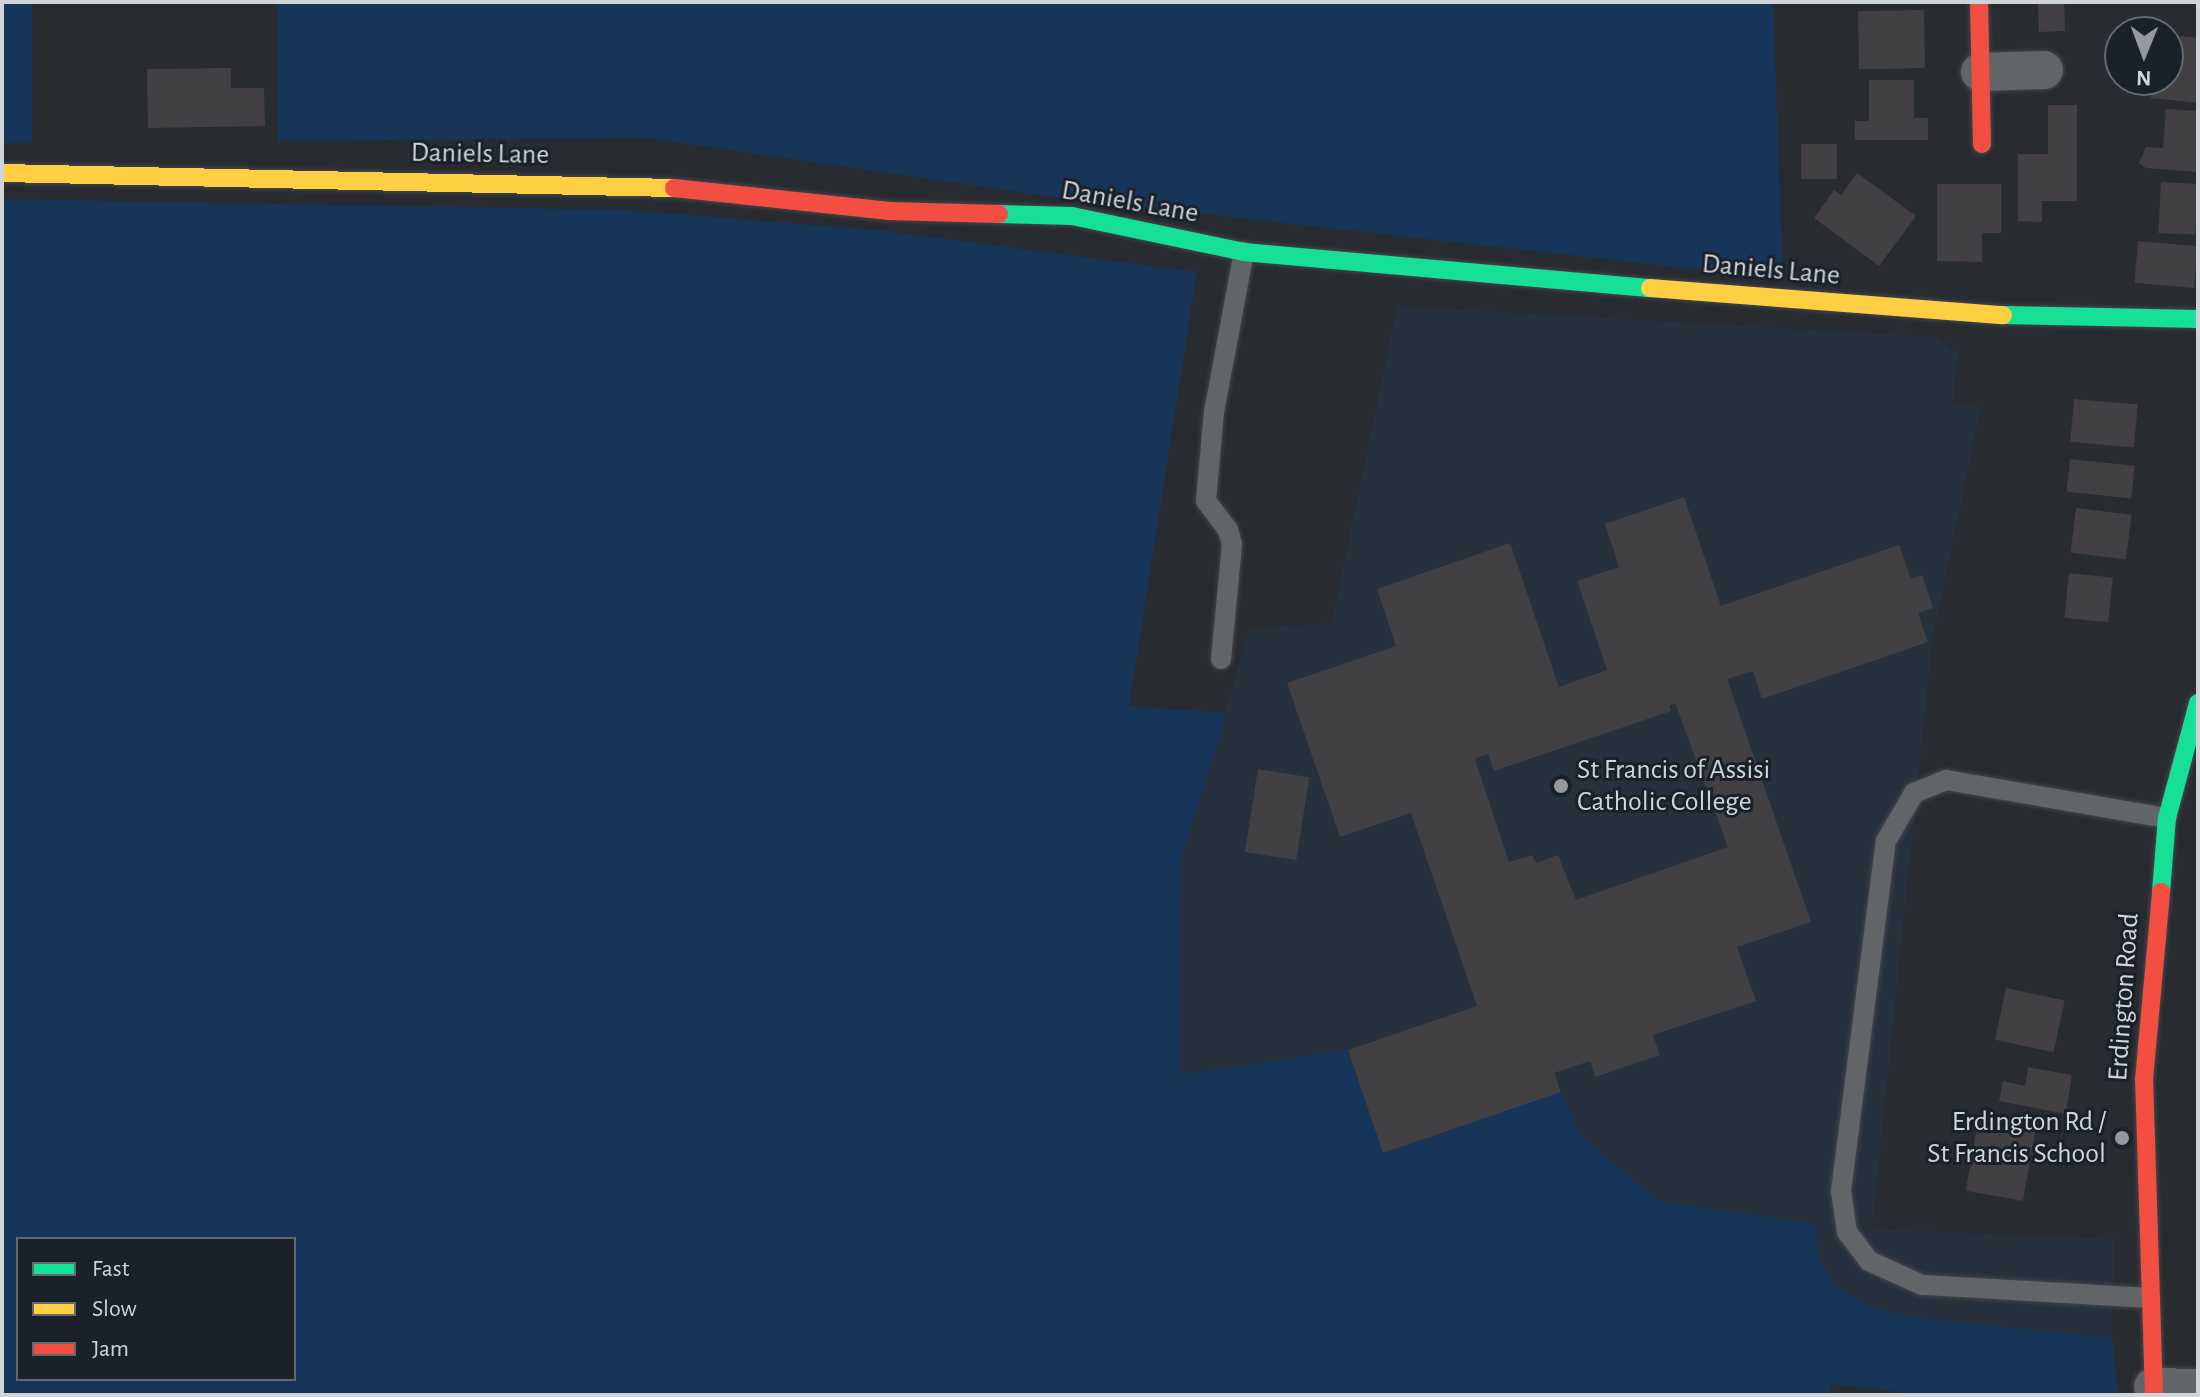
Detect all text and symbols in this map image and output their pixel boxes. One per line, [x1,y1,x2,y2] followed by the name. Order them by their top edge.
[2104,16,2184,96] north arrow
[2136,67,2151,89] text: N
[411,136,549,172] street label: Daniels Lane
[1059,173,1201,231] street label: Daniels Lane
[1701,247,1841,293] street label: Daniels Lane
[1577,753,1770,819] place label: St Francis of Assisi Catholic College
[1552,777,1570,795] marker: St Francis of Assisi Catholic College
[2101,912,2147,1082] street label: Erdington Road
[1927,1105,2106,1171] place label: Erdington Rd / St Francis School
[2113,1129,2131,1147] marker: Erdington Rd / St Francis School
[16,1237,296,1381] legend
[92,1257,129,1281] text: Fast
[92,1297,137,1321] text: Slow
[92,1337,129,1361] text: Jam

